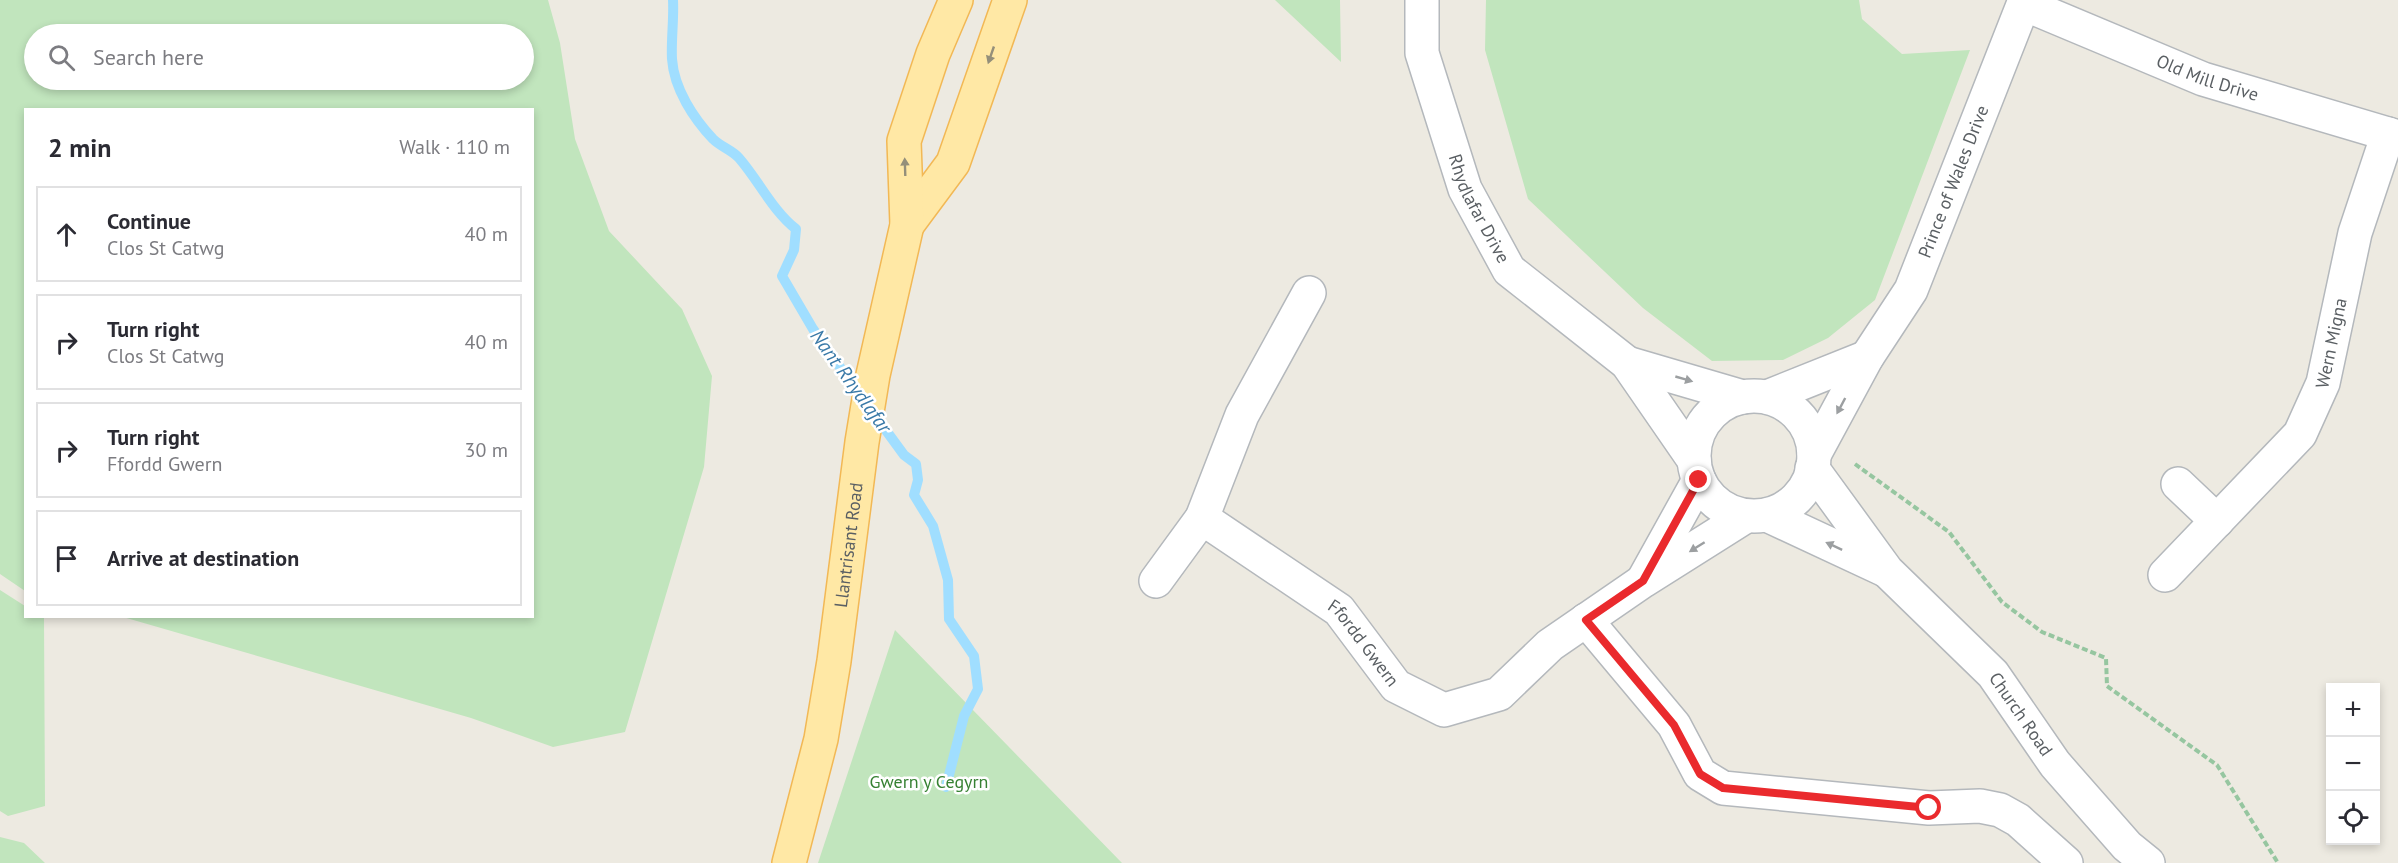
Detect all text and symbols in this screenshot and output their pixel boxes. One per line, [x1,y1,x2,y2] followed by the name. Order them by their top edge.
[24,24,534,90] search box
[45,41,78,74] icon: search
[93,43,204,71] text: Search here
[985,46,995,64] one-way arrow
[2153,49,2261,106] street label: Old Mill Drive
[1913,102,1993,261] street label: Prince of Wales Drive
[48,131,111,164] text: 2 min
[399,134,510,160] text: Walk · 110 m
[1444,151,1515,267] street label: Rhydlafar Drive
[901,157,910,176] one-way arrow
[107,207,191,235] text: Continue
[50,218,83,251] icon: ahead
[465,221,508,247] text: 40 m
[107,235,224,261] text: Clos St Catwg
[2310,296,2352,390] street label: Wern Migna
[107,315,199,343] text: Turn right
[805,324,898,439] water label: Nant Rhydlafar
[50,326,83,359] icon: right
[465,329,508,355] text: 40 m
[107,343,224,369] text: Clos St Catwg
[1675,375,1693,384] one-way arrow
[1836,397,1846,415] one-way arrow
[107,423,199,451] text: Turn right
[50,434,83,467] icon: right
[465,437,508,463] text: 30 m
[107,451,223,477] text: Ffordd Gwern
[1685,466,1711,492] route end
[829,481,868,609] street label: Llantrisant Road
[50,542,83,575] icon: arrive
[1688,542,1705,553] one-way arrow
[1825,542,1842,551] one-way arrow
[107,544,299,572] text: Arrive at destination
[1324,594,1404,691] street label: Ffordd Gwern
[1984,667,2058,760] street label: Church Road
[2326,683,2380,845] map controls
[2326,683,2380,737] button: +
[2326,737,2380,791] button: −
[870,770,988,793] park label: Gwern y Cegyrn
[2326,791,2380,845] button: locate
[1915,794,1941,820] route start

